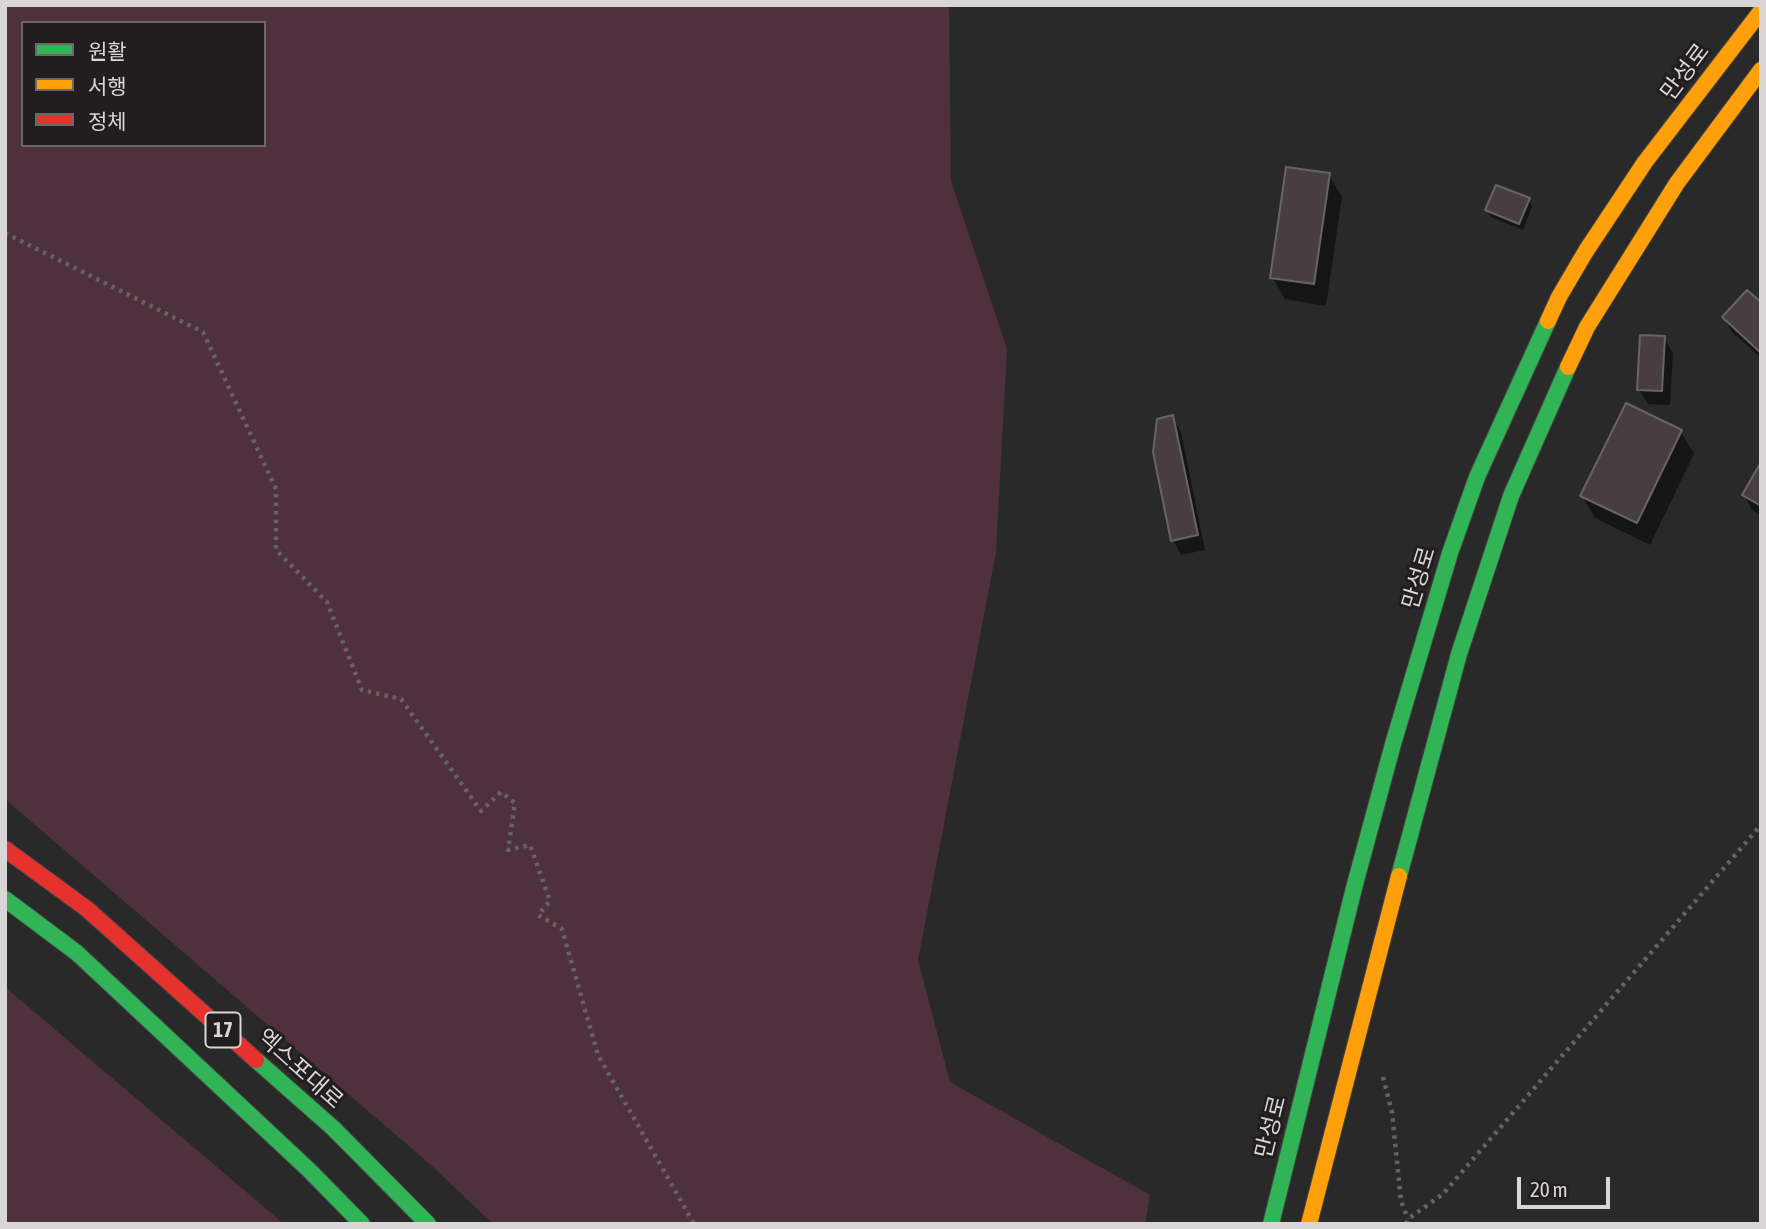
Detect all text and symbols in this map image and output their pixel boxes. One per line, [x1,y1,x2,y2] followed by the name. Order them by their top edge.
[21,21,266,147] legend
[1655,38,1715,106] street label: 만성로
[88,39,127,63] text: 원활
[88,74,127,98] text: 서행
[88,109,127,133] text: 정체
[1397,544,1441,612] street label: 만성로
[206,1012,241,1048] road number: 17
[251,1023,349,1115] street label: 엑스포대로
[1250,1093,1292,1161] street label: 만성로
[1521,1162,1614,1206] scale bar
[1530,1177,1568,1201] text: 20 m

